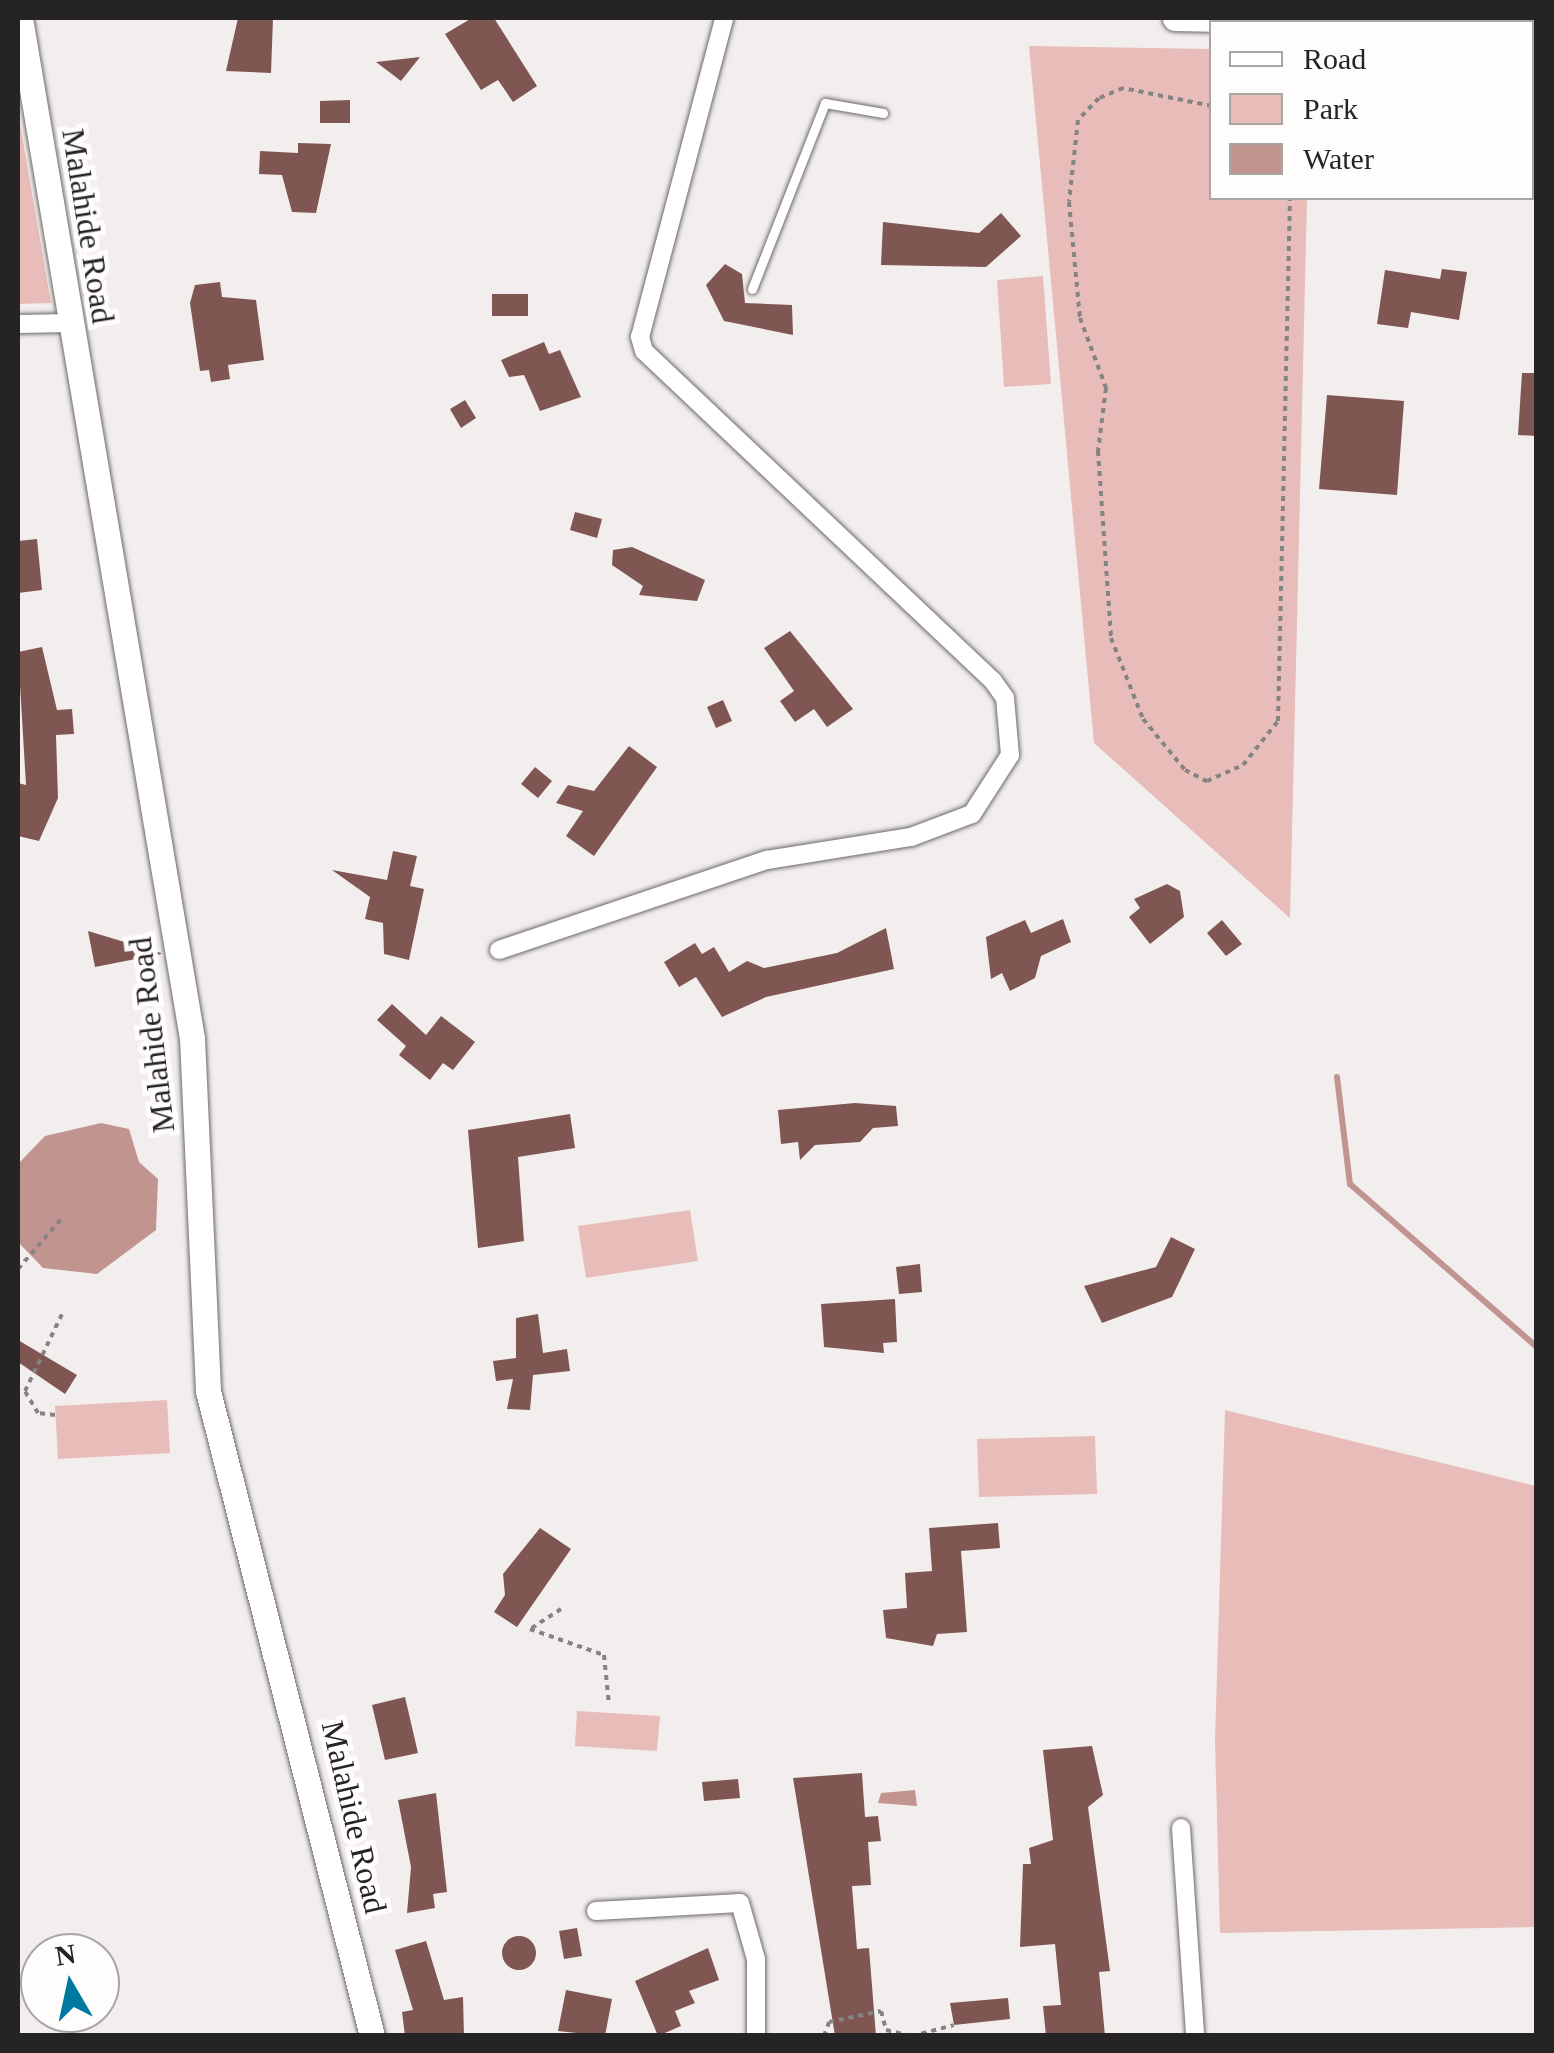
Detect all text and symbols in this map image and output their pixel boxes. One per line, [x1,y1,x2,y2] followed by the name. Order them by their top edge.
[1209,20,1534,200] legend
[1303,42,1366,75] text: Road
[1303,92,1358,125] text: Park
[54,126,122,326] street label: Malahide Road
[1303,142,1374,175] text: Water
[121,935,183,1135] street label: Malahide Road
[313,1717,395,1917] street label: Malahide Road
[20,1933,120,2033] north arrow
[53,1938,78,1972] text: N

